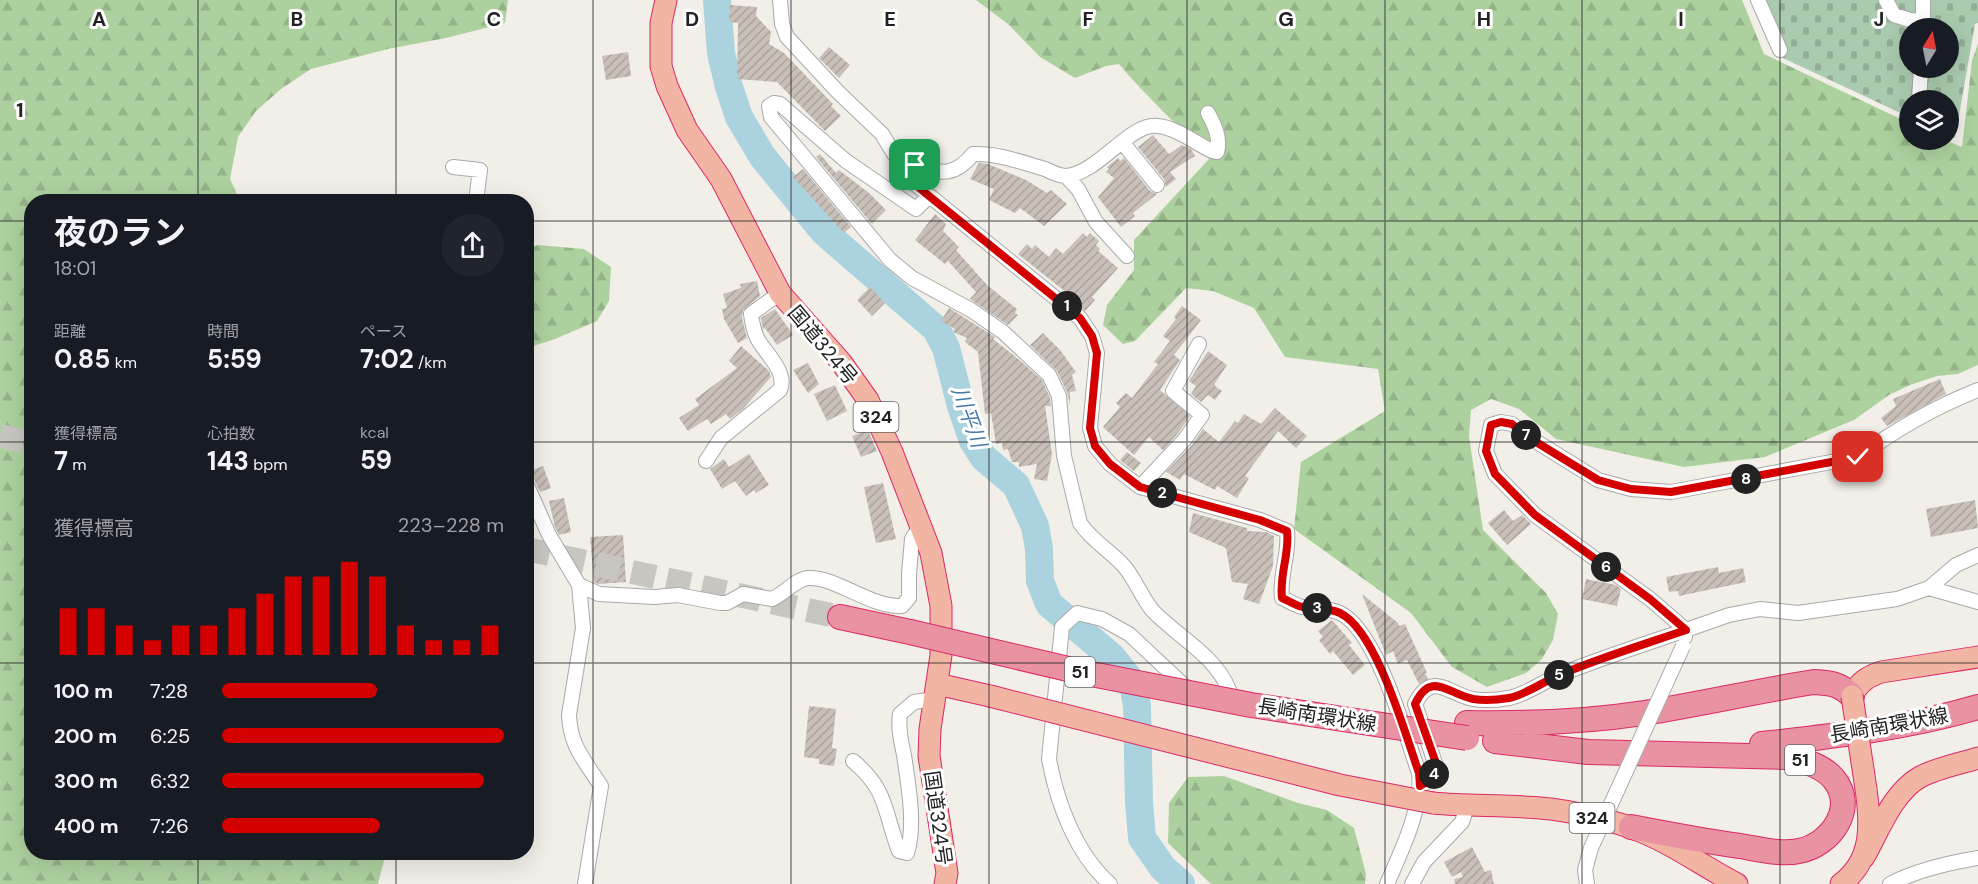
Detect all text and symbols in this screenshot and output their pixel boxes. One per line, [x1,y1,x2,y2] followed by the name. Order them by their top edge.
[92,6,106,32] text: A
[291,6,303,32] text: B
[487,6,501,32] text: C
[685,6,699,32] text: D
[884,6,896,32] text: E
[1082,6,1094,32] text: F
[1278,6,1294,32] text: G
[1477,6,1491,32] text: H
[1678,6,1684,32] text: I
[1874,6,1884,32] text: J
[1899,18,1959,78] north arrow
[1899,18,1959,150] map controls
[1899,90,1959,150] button: layers
[16,97,24,123] text: 1
[889,139,940,190] pin
[898,148,931,181] icon: arrive
[54,211,186,254] text: 夜のラン
[441,214,504,277] button: share
[54,255,96,281] text: 18:01
[1052,291,1082,321] pin: 1
[1064,295,1070,316] text: 1
[782,300,864,390] street label: 国道324号
[54,321,86,342] text: 距離
[207,321,239,342] text: 時間
[360,321,407,342] text: ペース
[54,342,110,376] text: 0.85
[207,342,262,376] text: 5:59
[360,342,414,376] text: 7:02
[110,352,137,373] text: km
[414,352,447,373] text: /km
[945,383,994,453] water label: 川平川
[854,402,898,432] road number: 324
[1511,420,1541,450] pin: 7
[360,422,389,443] text: kcal
[54,423,118,444] text: 獲得標高
[207,423,255,444] text: 心拍数
[1522,424,1530,445] text: 7
[1832,431,1883,482] pin
[1841,440,1874,473] icon: check
[360,443,392,477] text: 59
[54,444,68,478] text: 7
[207,444,249,478] text: 143
[68,454,86,475] text: m
[249,454,288,475] text: bpm
[1731,464,1761,494] pin: 8
[1741,468,1751,489] text: 8
[1147,478,1177,508] pin: 2
[1157,482,1167,503] text: 2
[398,512,504,538] text: 223–228 m
[54,515,134,541] text: 獲得標高
[1591,552,1621,582] pin: 6
[1601,556,1611,577] text: 6
[1302,593,1332,623] pin: 3
[1312,597,1322,618] text: 3
[1065,657,1095,687] road number: 51
[1544,660,1574,690] pin: 5
[1554,664,1564,685] text: 5
[54,678,113,704] text: 100 m
[150,678,188,704] text: 7:28
[1256,693,1378,737] street label: 長崎南環状線
[1828,702,1950,748] street label: 長崎南環状線
[54,723,117,749] text: 200 m
[150,723,190,749] text: 6:25
[1785,745,1815,775] road number: 51
[1419,759,1449,789] pin: 4
[1429,763,1439,784] text: 4
[54,768,118,794] text: 300 m
[150,768,190,794] text: 6:32
[919,769,957,867] street label: 国道324号
[1570,803,1614,833] road number: 324
[54,813,119,839] text: 400 m
[150,813,189,839] text: 7:26

